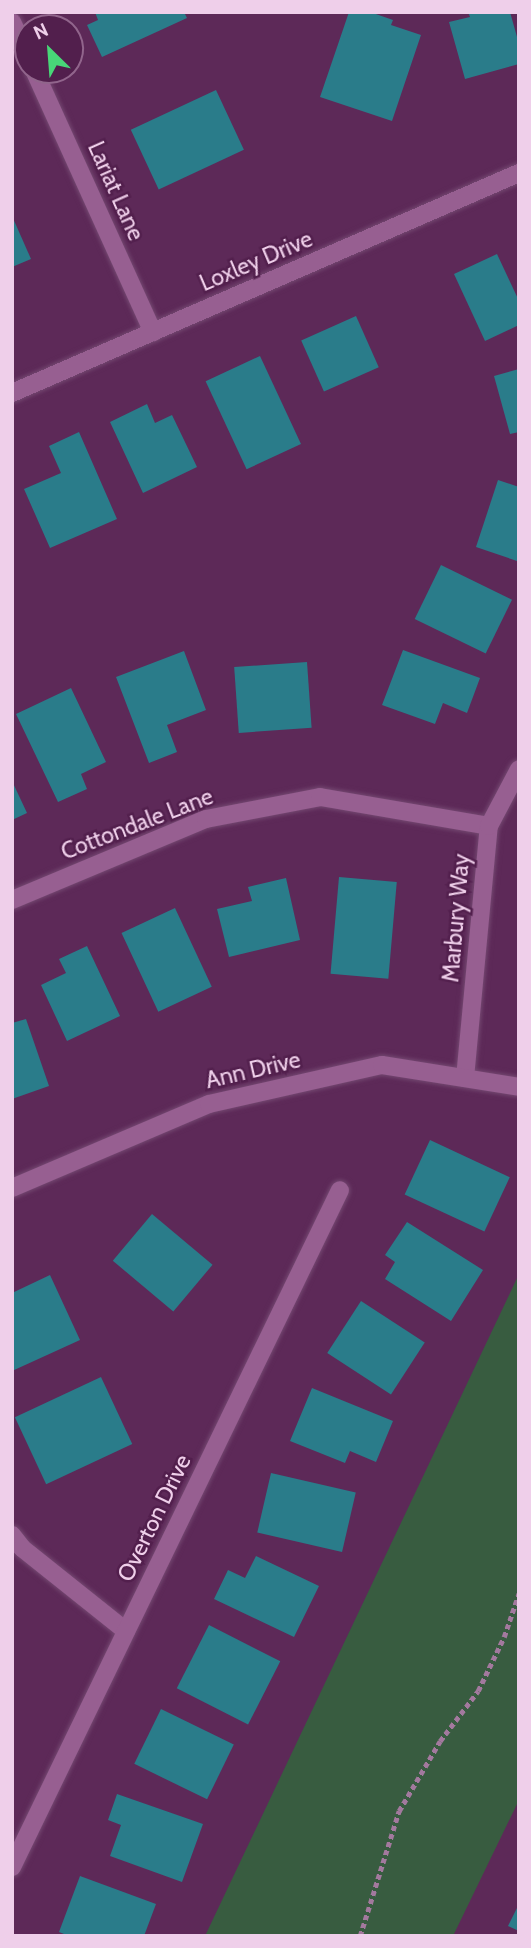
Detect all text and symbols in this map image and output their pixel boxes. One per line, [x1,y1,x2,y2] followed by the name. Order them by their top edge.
[14,14,84,84] north arrow
[30,18,52,45] text: N
[82,137,150,245] street label: Lariat Lane
[195,225,317,297] street label: Loxley Drive
[57,782,217,866] street label: Cottondale Lane
[437,853,475,983] street label: Marbury Way
[203,1046,303,1094] street label: Ann Drive
[111,1450,197,1586] street label: Overton Drive

